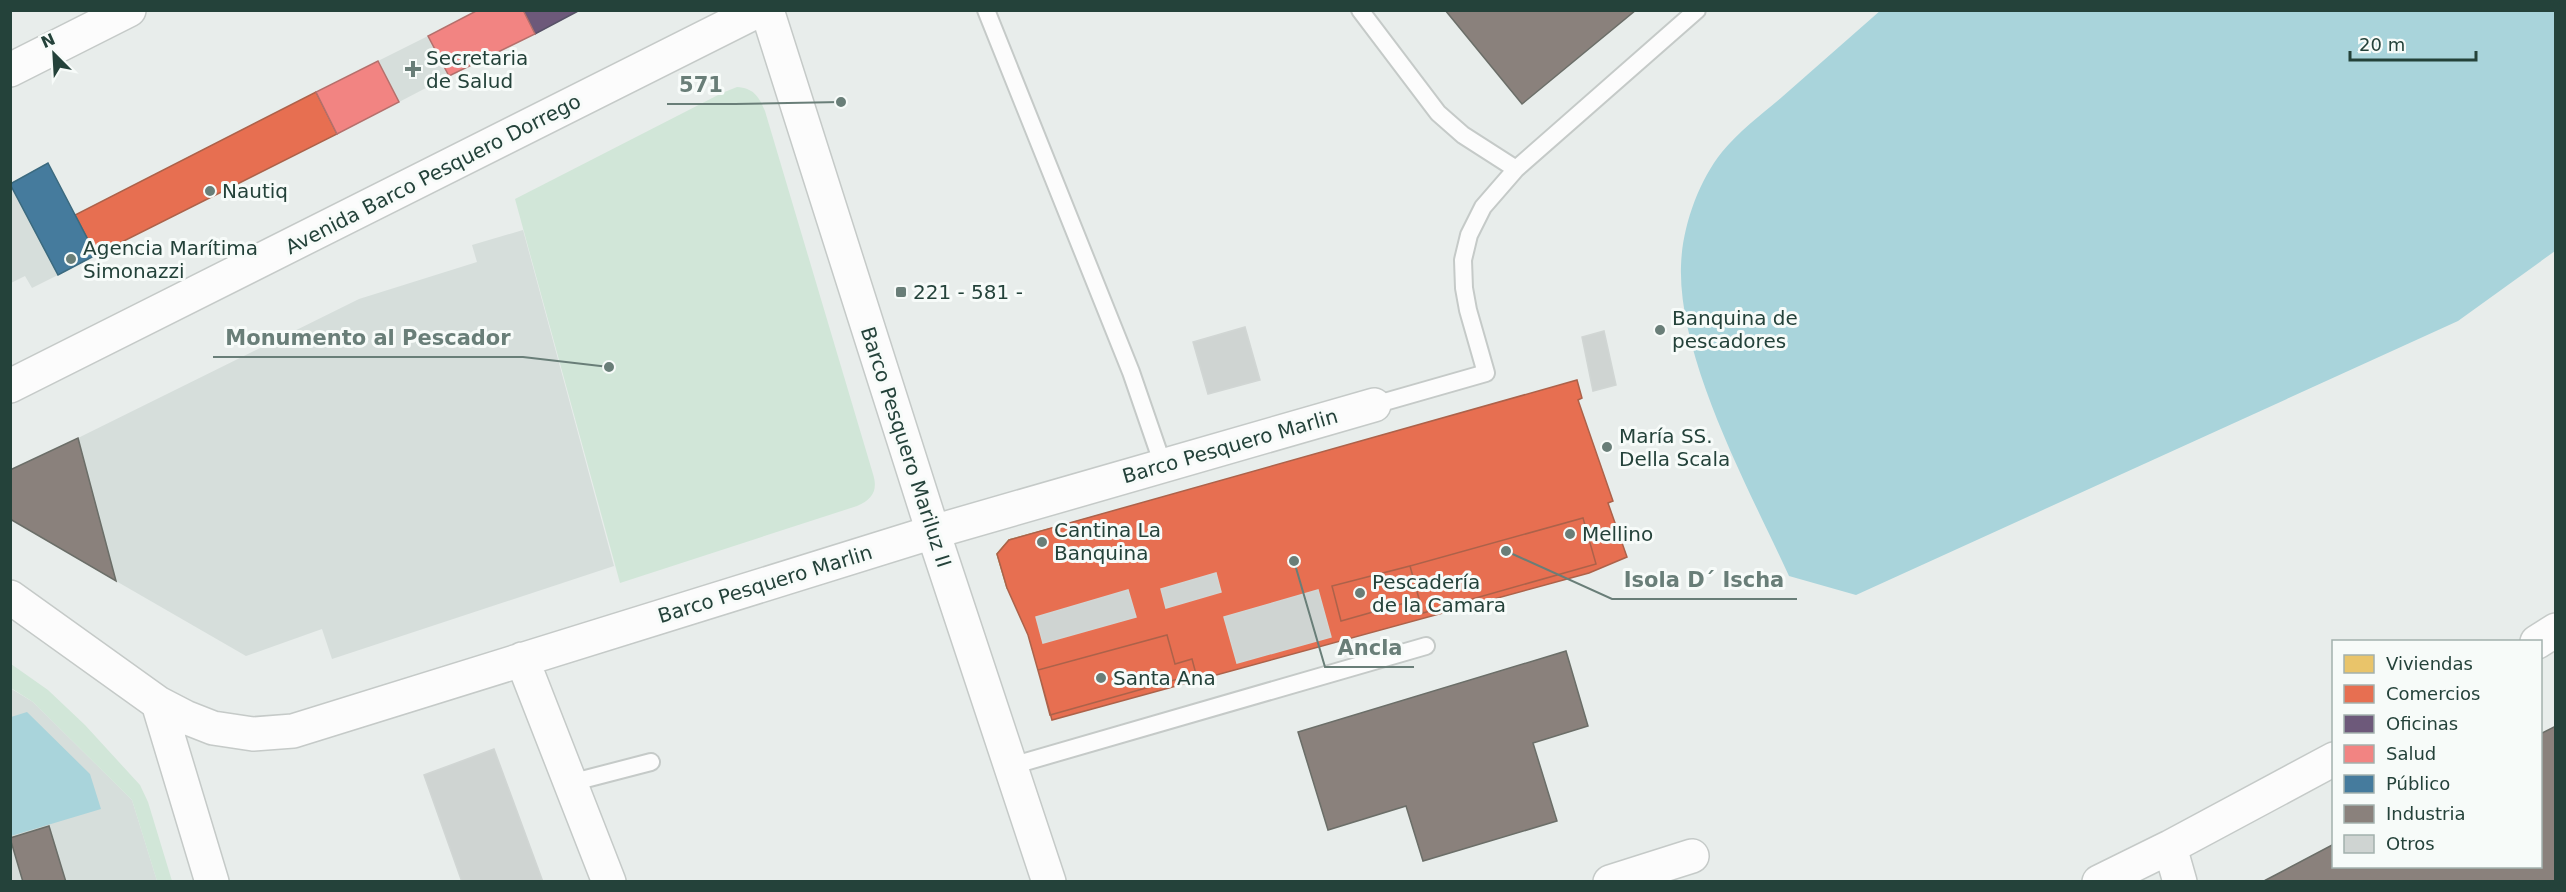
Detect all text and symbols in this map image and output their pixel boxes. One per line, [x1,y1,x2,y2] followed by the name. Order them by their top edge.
[24,24,84,84] north arrow
[2350,24,2476,62] scale bar
[38,29,58,52] text: N
[2359,34,2405,55] text: 20 m
[426,46,528,93] place label: Secretaria de Salud
[404,60,422,78] marker: Secretaria de Salud
[667,65,735,104] callout: 571
[679,73,723,97] text: 571
[281,89,585,259] street label: Avenida Barco Pesquero Dorrego
[222,179,288,203] place label: Nautiq
[203,184,217,198] marker: Nautiq
[83,236,258,283] place label: Agencia Marítima Simonazzi
[64,252,78,266] marker: Agencia Marítima Simonazzi
[913,280,1023,304] place label: 221 - 581 -
[894,285,908,299] marker: 221 - 581 -
[1672,306,1798,353] place label: Banquina de pescadores
[213,318,523,357] callout: Monumento al Pescador
[1653,323,1667,337] marker: Banquina de pescadores
[856,324,956,570] street label: Barco Pesquero Mariluz II
[225,326,511,350] text: Monumento al Pescador
[1120,404,1340,488] street label: Barco Pesquero Marlin
[1619,424,1730,471] place label: María SS. Della Scala
[1600,440,1614,454] marker: María SS. Della Scala
[1054,518,1161,565] place label: Cantina La Banquina
[1582,522,1653,546] place label: Mellino
[1563,527,1577,541] marker: Mellino
[1035,535,1049,549] marker: Cantina La Banquina
[655,540,875,628] street label: Barco Pesquero Marlin
[1612,560,1797,599] callout: Isola D´ Ischa
[1624,568,1784,592] text: Isola D´ Ischa
[1372,570,1506,617] place label: Pescadería de la Camara
[1353,586,1367,600] marker: Pescadería de la Camara
[1325,628,1414,667] callout: Ancla
[1337,636,1403,660] text: Ancla
[2332,640,2542,868] legend
[2386,653,2473,674] text: Viviendas
[1113,666,1216,690] place label: Santa Ana
[1094,671,1108,685] marker: Santa Ana
[2386,683,2480,704] text: Comercios
[2386,713,2458,734] text: Oficinas
[2386,743,2436,764] text: Salud
[2386,773,2450,794] text: Público
[2386,803,2465,824] text: Industria
[2386,833,2435,854] text: Otros

